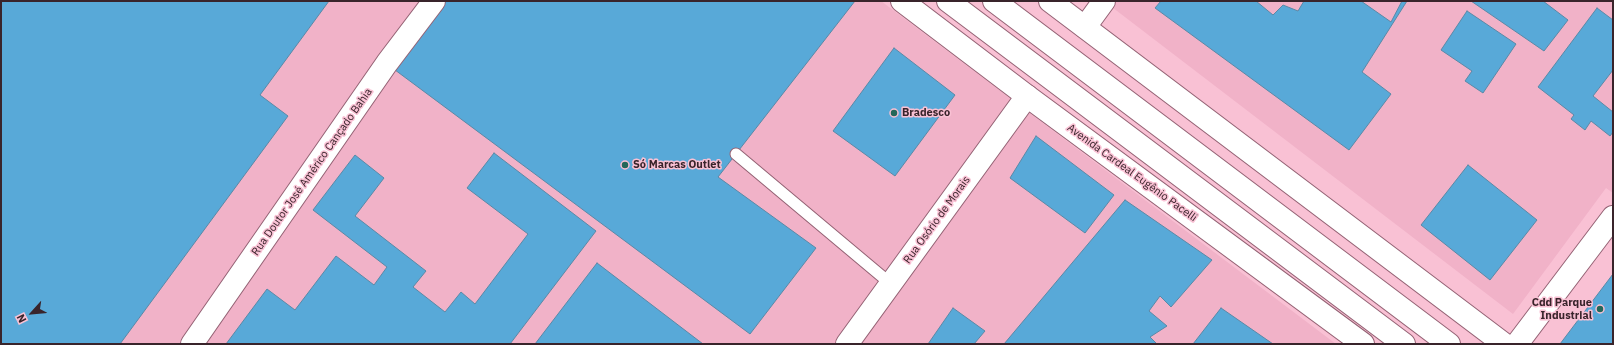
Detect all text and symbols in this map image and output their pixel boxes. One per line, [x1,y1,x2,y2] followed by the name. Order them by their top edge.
[249,86,375,258] street label: Rua Doutor José Américo Cançado Bahia
[902,106,950,120] place label: Bradesco
[889,108,899,118] marker: Bradesco
[1064,121,1200,225] street label: Avenida Cardeal Eugênio Pacelli
[633,158,721,172] place label: Só Marcas Outlet
[620,160,630,170] marker: Só Marcas Outlet
[901,174,973,266] street label: Rua Osório de Morais
[12,293,52,333] north arrow
[1532,296,1592,322] place label: Cdd Parque Industrial
[1595,304,1605,314] marker: Cdd Parque Industrial
[13,312,29,325] text: N

